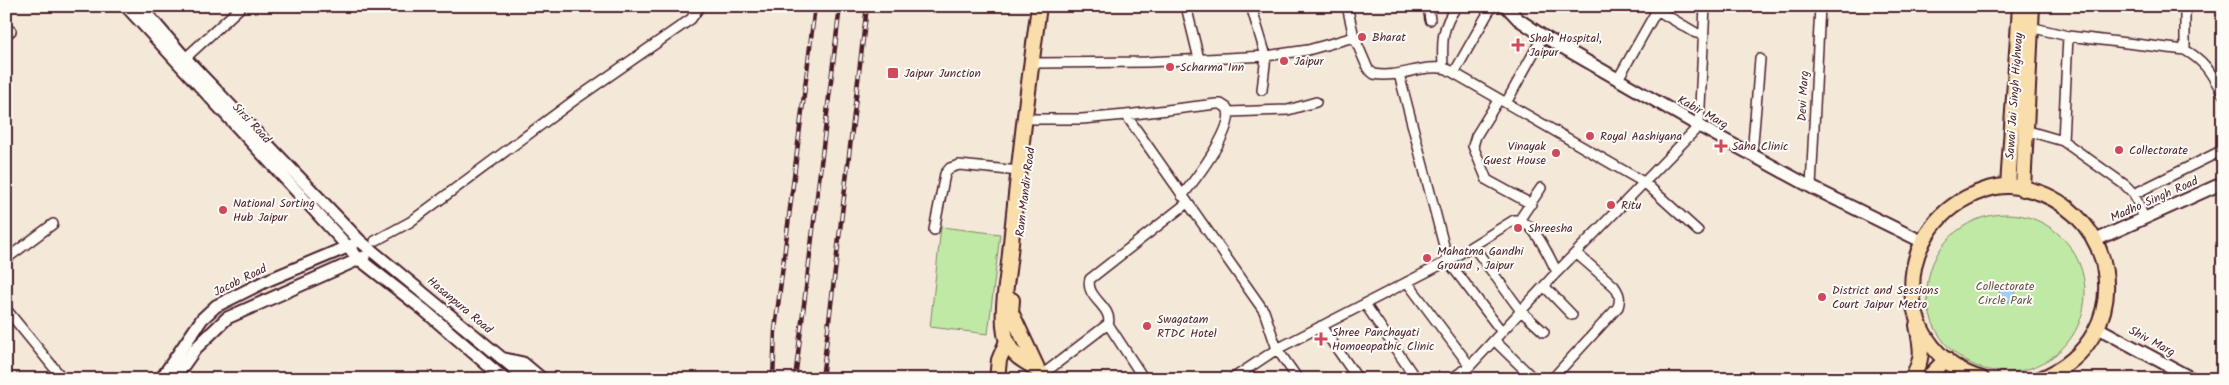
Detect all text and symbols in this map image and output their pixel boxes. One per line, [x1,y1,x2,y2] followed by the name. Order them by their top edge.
[1372,28,1406,47] place label: Bharat
[1529,29,1602,62] place label: Shah Hospital, Jaipur
[1356,31,1368,43] marker: Bharat
[2001,32,2028,160] street label: Sawai Jai Singh Highway
[1511,38,1525,52] marker: Shah Hospital, Jaipur
[1294,52,1325,71] place label: Jaipur
[1278,55,1290,67] marker: Jaipur
[1180,58,1244,77] place label: Scharma Inn
[1164,61,1176,73] marker: Scharma Inn
[904,64,981,83] place label: Jaipur Junction
[886,66,900,80] marker: Jaipur Junction
[1793,70,1814,122] street label: Devi Marg
[1674,91,1732,134] street label: Kabir Marg
[228,99,276,149] street label: Sirsi Road
[1600,127,1682,146] place label: Royal Aashiyana
[1584,130,1596,142] marker: Royal Aashiyana
[1483,137,1547,170] place label: Vinayak Guest House
[1732,137,1788,156] place label: Saha Clinic
[1714,139,1728,153] marker: Saha Clinic
[2129,141,2189,160] place label: Collectorate
[2113,144,2125,156] marker: Collectorate
[1011,145,1041,238] street label: Ram Mandir Road
[1550,147,1562,159] marker: Vinayak Guest House
[2107,171,2202,227] street label: Madho Singh Road
[233,194,315,227] place label: National Sorting Hub Jaipur
[1621,196,1642,215] place label: Ritu
[1605,199,1617,211] marker: Ritu
[217,204,229,216] marker: National Sorting Hub Jaipur
[1528,219,1573,238] place label: Shreesha
[1512,222,1524,234] marker: Shreesha
[1437,242,1525,275] place label: Mahatma Gandhi Ground , Jaipur
[1421,252,1433,264] marker: Mahatma Gandhi Ground , Jaipur
[210,259,271,302] street label: Jacob Road
[423,272,497,339] street label: Hasanpura Road
[1976,277,2035,310] park label: Collectorate Circle Park
[1832,281,1939,314] place label: District and Sessions Court Jaipur Metro
[1816,291,1828,303] marker: District and Sessions Court Jaipur Metro
[1157,310,1217,343] place label: Swagatam RTDC Hotel
[1141,320,1153,332] marker: Swagatam RTDC Hotel
[2125,321,2179,362] street label: Shiv Marg
[1332,323,1434,356] place label: Shree Panchayati Homoeopathic Clinic
[1314,332,1328,346] marker: Shree Panchayati Homoeopathic Clinic

